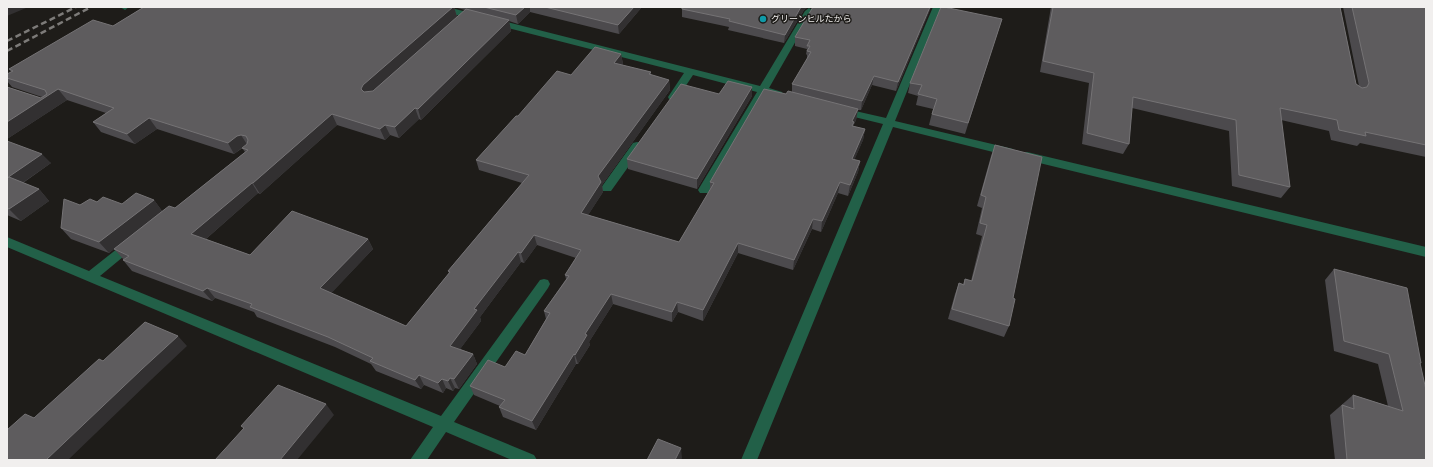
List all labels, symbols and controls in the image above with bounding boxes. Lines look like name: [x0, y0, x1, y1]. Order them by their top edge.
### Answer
marker: グリーンヒルたから: [758, 14, 768, 24]
place label: グリーンヒルたから: [771, 14, 852, 24]

